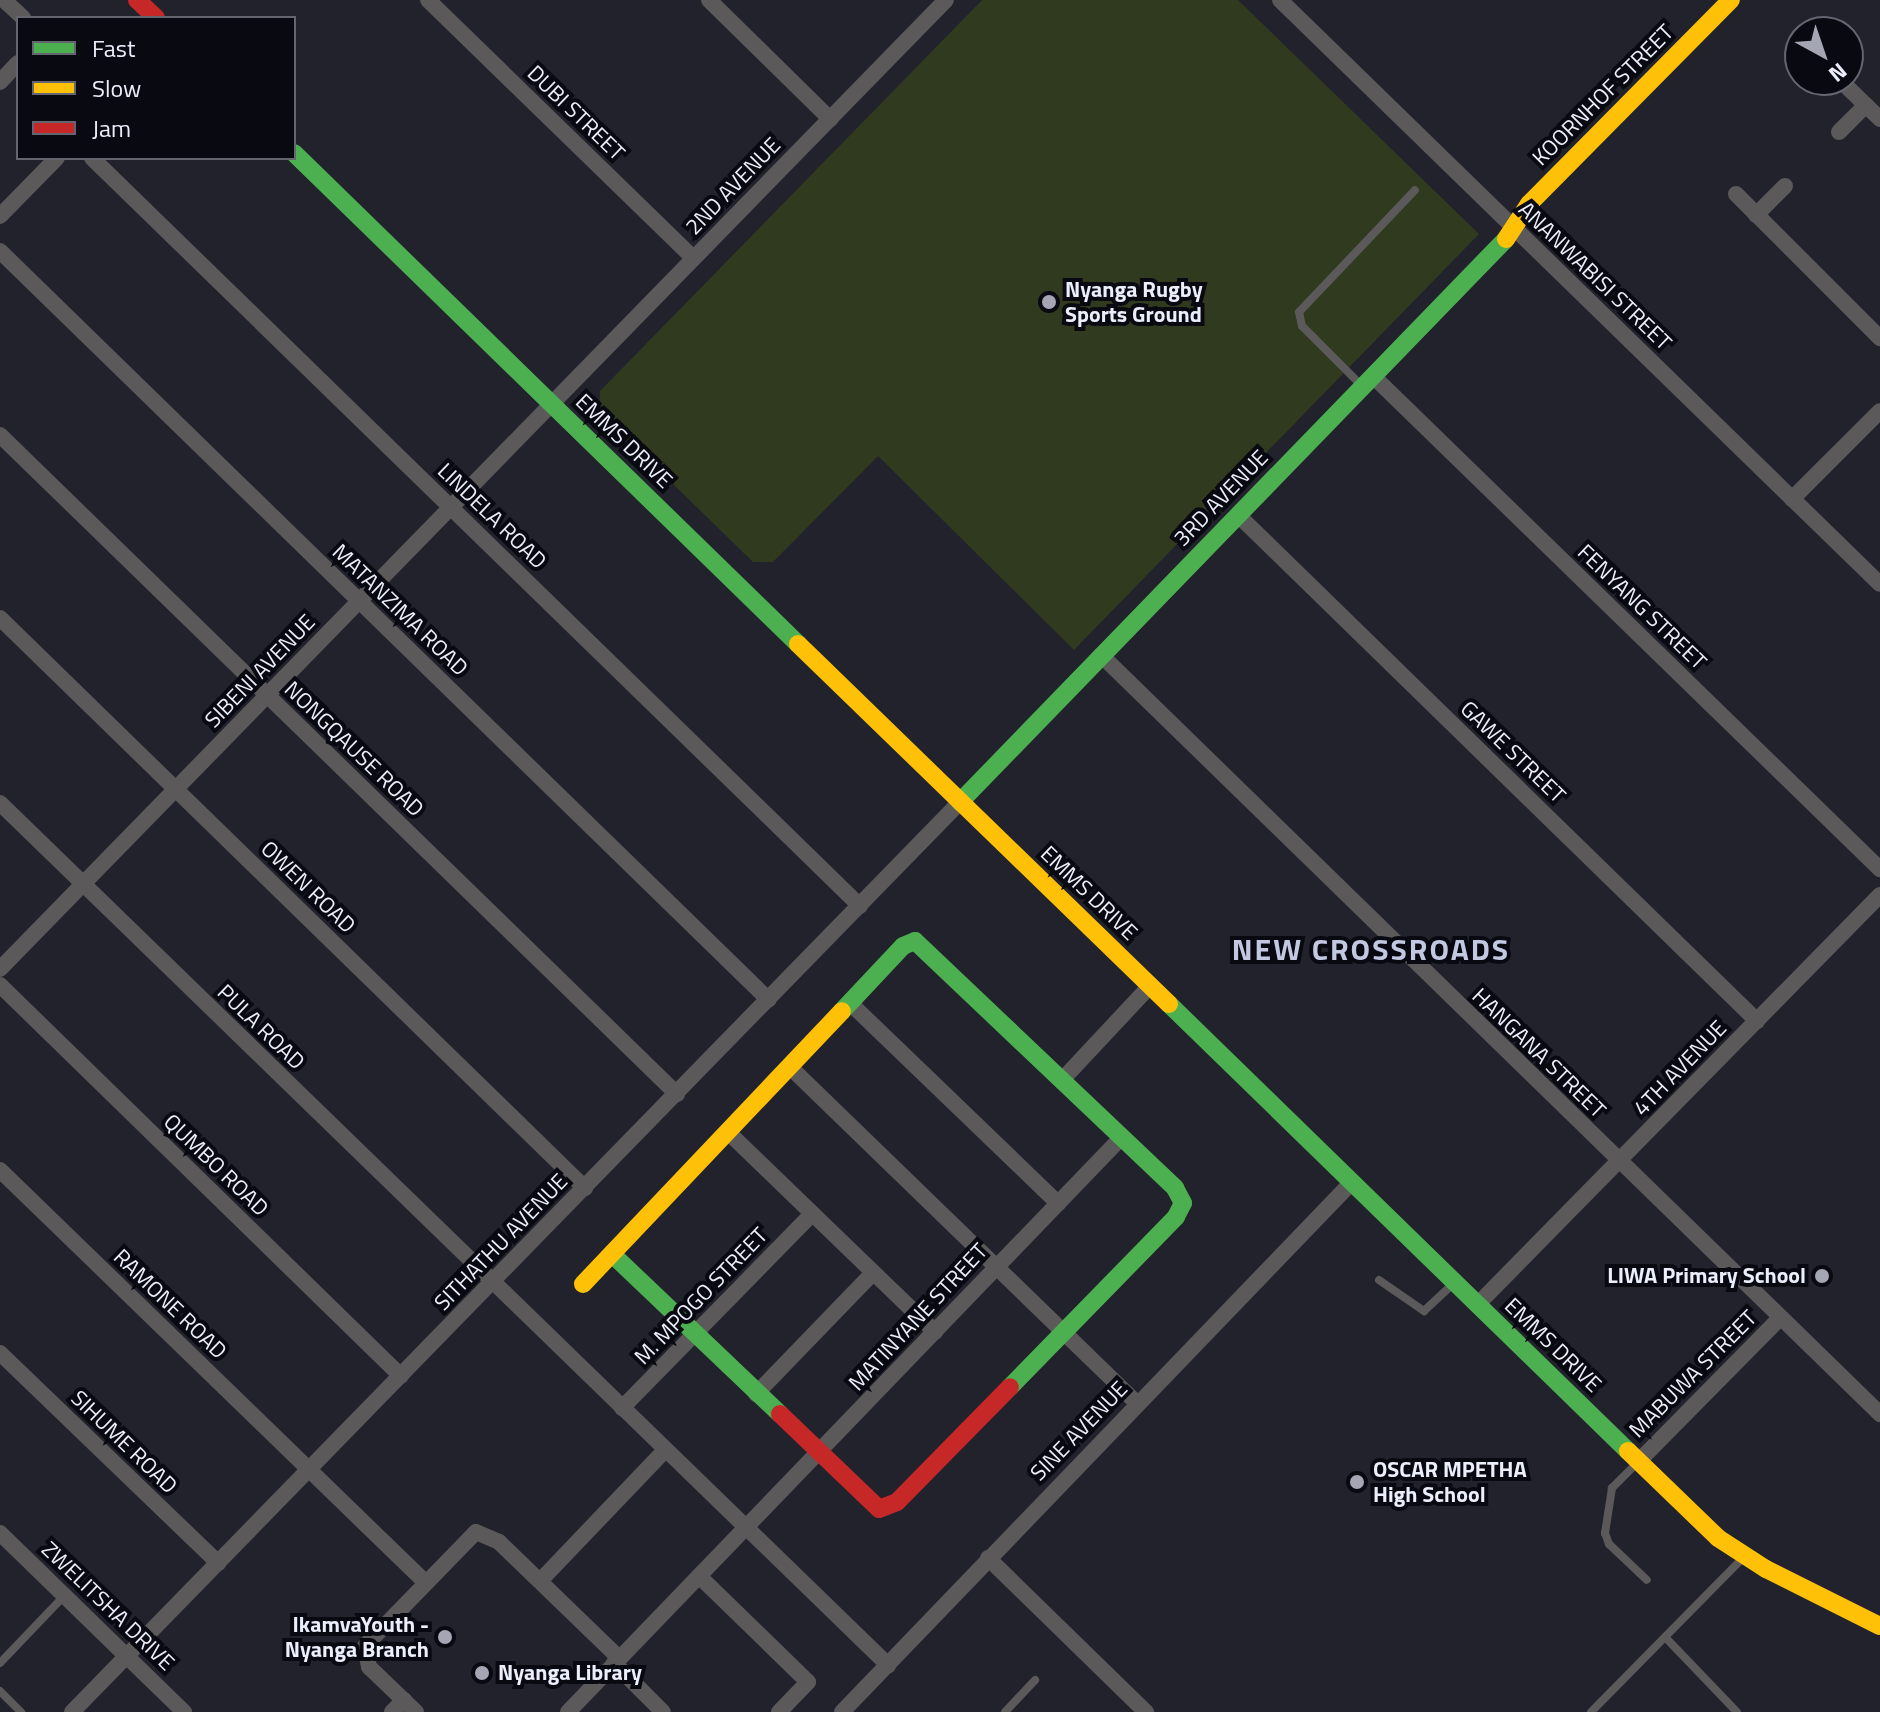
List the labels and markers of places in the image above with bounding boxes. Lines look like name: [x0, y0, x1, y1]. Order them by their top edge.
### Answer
place label: Nyanga Rugby Sports Ground: [1065, 276, 1203, 328]
marker: Nyanga Rugby Sports Ground: [1040, 293, 1058, 311]
place label: LIWA Primary School: [1607, 1263, 1806, 1289]
marker: LIWA Primary School: [1813, 1267, 1831, 1285]
place label: OSCAR MPETHA High School: [1373, 1456, 1527, 1508]
marker: OSCAR MPETHA High School: [1348, 1473, 1366, 1491]
place label: IkamvaYouth - Nyanga Branch: [285, 1611, 429, 1662]
marker: IkamvaYouth - Nyanga Branch: [436, 1628, 454, 1646]
place label: Nyanga Library: [498, 1660, 642, 1686]
marker: Nyanga Library: [473, 1664, 491, 1682]

